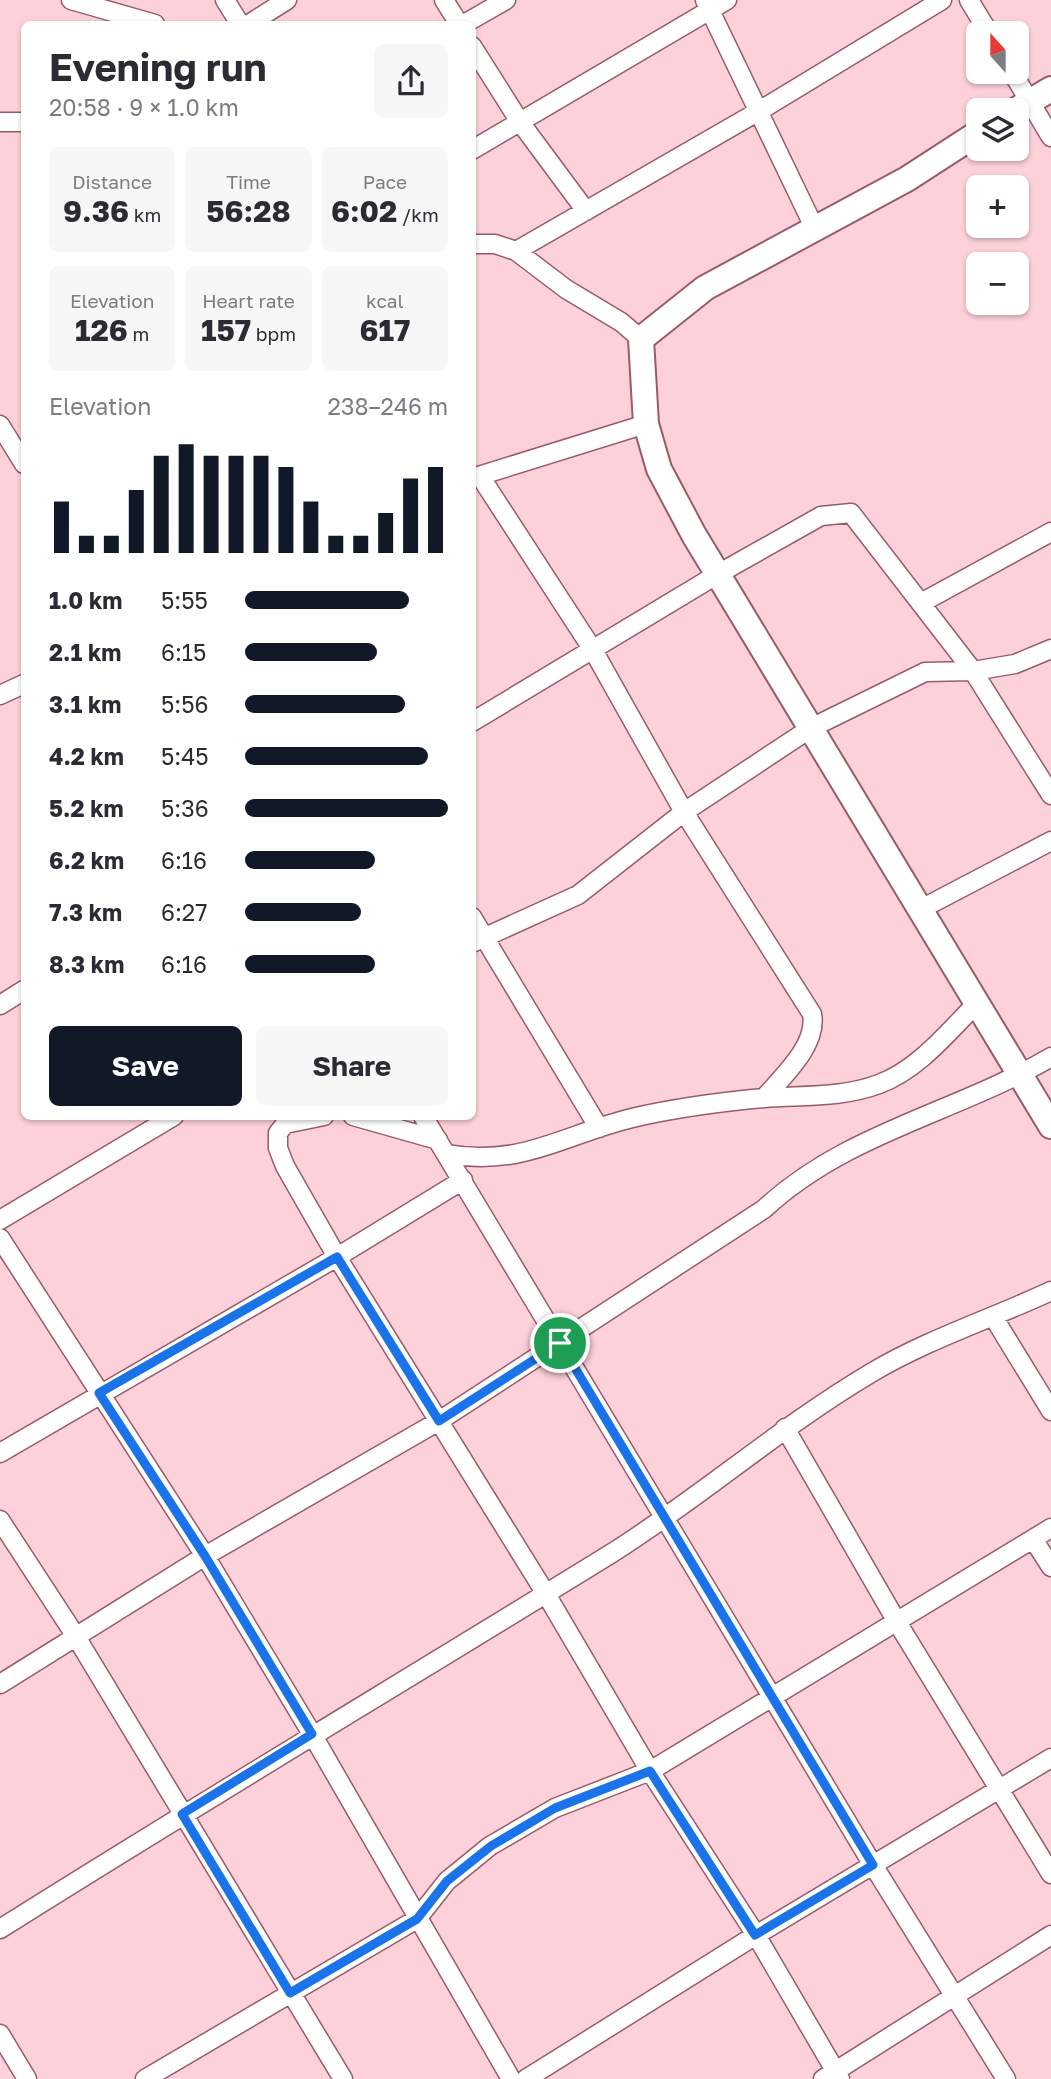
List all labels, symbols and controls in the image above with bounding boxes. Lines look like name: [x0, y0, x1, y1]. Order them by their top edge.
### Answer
north arrow: [966, 21, 1029, 84]
map controls: [966, 21, 1029, 315]
text: Evening run: [49, 44, 267, 89]
button: share: [374, 44, 448, 118]
text: 20:58 · 9 × 1.0 km: [49, 93, 239, 121]
button: layers: [966, 98, 1029, 161]
text: Distance: [72, 170, 152, 193]
text: Time: [226, 170, 271, 193]
text: Pace: [363, 170, 407, 193]
button: +: [966, 175, 1029, 238]
text: 9.36: [63, 193, 129, 229]
text: 56:28: [206, 193, 291, 229]
text: 6:02: [331, 193, 397, 229]
text: km: [129, 203, 161, 226]
text: /km: [397, 203, 439, 226]
button: −: [966, 252, 1029, 315]
text: Elevation: [70, 289, 154, 312]
text: Heart rate: [202, 289, 295, 312]
text: kcal: [366, 289, 404, 312]
text: 126: [75, 312, 128, 348]
text: 157: [201, 312, 251, 348]
text: 617: [359, 312, 410, 348]
text: m: [128, 322, 149, 345]
text: bpm: [251, 322, 296, 345]
text: Elevation: [49, 392, 151, 420]
text: 238–246 m: [328, 392, 448, 420]
text: 1.0 km: [49, 586, 122, 614]
text: 5:55: [161, 586, 208, 614]
text: 2.1 km: [49, 638, 121, 666]
text: 6:15: [161, 638, 206, 666]
text: 3.1 km: [49, 690, 121, 718]
text: 5:56: [161, 690, 209, 718]
text: 4.2 km: [49, 742, 124, 770]
text: 5:45: [161, 742, 209, 770]
text: 5.2 km: [49, 794, 124, 822]
text: 5:36: [161, 794, 209, 822]
text: 6.2 km: [49, 846, 124, 874]
text: 6:16: [161, 846, 207, 874]
text: 7.3 km: [49, 898, 122, 926]
text: 6:27: [161, 898, 207, 926]
text: 8.3 km: [49, 950, 124, 978]
text: 6:16: [161, 950, 207, 978]
button: Save: [49, 1026, 242, 1106]
button: Share: [256, 1026, 448, 1106]
pin: [530, 1313, 590, 1373]
icon: arrive: [541, 1324, 579, 1362]

